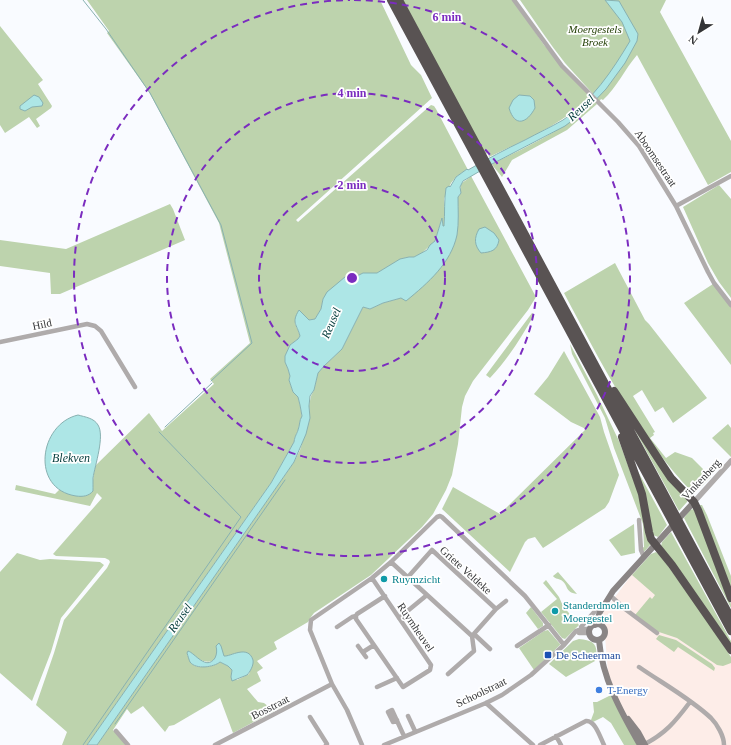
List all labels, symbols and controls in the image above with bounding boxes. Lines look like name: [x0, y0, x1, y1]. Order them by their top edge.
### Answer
text: 6 min: [432, 10, 462, 24]
north arrow: [679, 12, 719, 52]
park label: Moergestels Broek: [567, 23, 622, 48]
text: N: [686, 33, 700, 47]
text: 4 min: [337, 86, 367, 100]
water label: Reusel: [564, 92, 598, 125]
street label: Aboomsestraat: [633, 127, 679, 189]
text: 2 min: [337, 178, 367, 192]
centre of rings: [345, 271, 359, 285]
water label: Reusel: [318, 305, 344, 341]
street label: Hild: [31, 316, 53, 332]
water label: Blekven: [52, 451, 90, 465]
street label: Vinkenberg: [679, 456, 723, 502]
street label: Griete Veldeke: [438, 544, 494, 596]
place label: Ruymzicht: [392, 573, 440, 585]
marker: Ruymzicht: [379, 574, 389, 584]
place label: Standerdmolen Moergestel: [563, 599, 630, 624]
water label: Reusel: [165, 600, 195, 636]
street label: Ruymheuvel: [395, 600, 437, 654]
marker: Standerdmolen Moergestel: [550, 606, 560, 616]
place label: De Scheerman: [556, 649, 621, 661]
marker: De Scheerman: [543, 650, 553, 660]
street label: Schoolstraat: [454, 675, 508, 709]
place label: T-Energy: [607, 684, 648, 696]
marker: T-Energy: [594, 685, 604, 695]
street label: Bosstraat: [249, 692, 291, 722]

